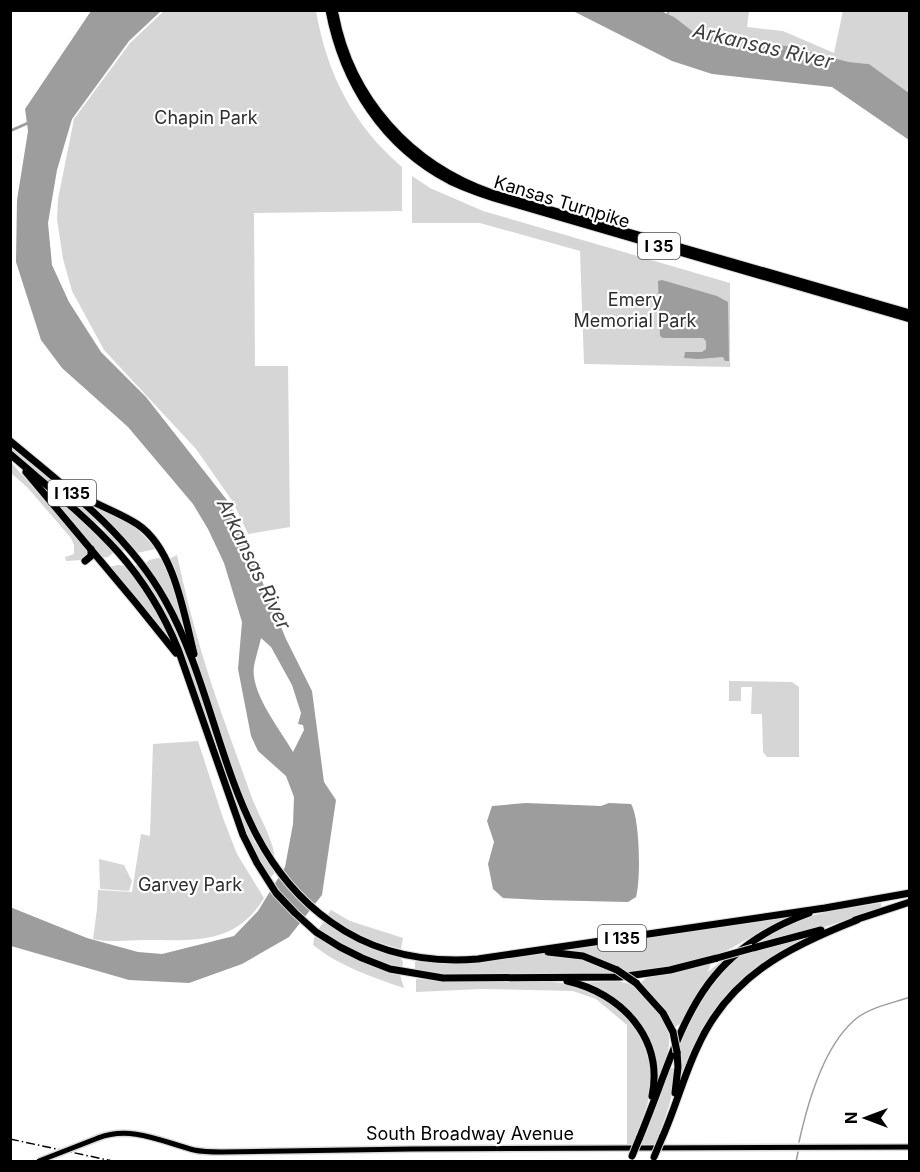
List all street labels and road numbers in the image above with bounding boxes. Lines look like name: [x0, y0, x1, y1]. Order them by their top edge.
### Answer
street label: Kansas Turnpike: [492, 171, 633, 232]
road number: I 35: [638, 233, 680, 259]
road number: I 135: [48, 480, 96, 506]
road number: I 135: [598, 925, 646, 951]
street label: South Broadway Avenue: [366, 1123, 574, 1144]

